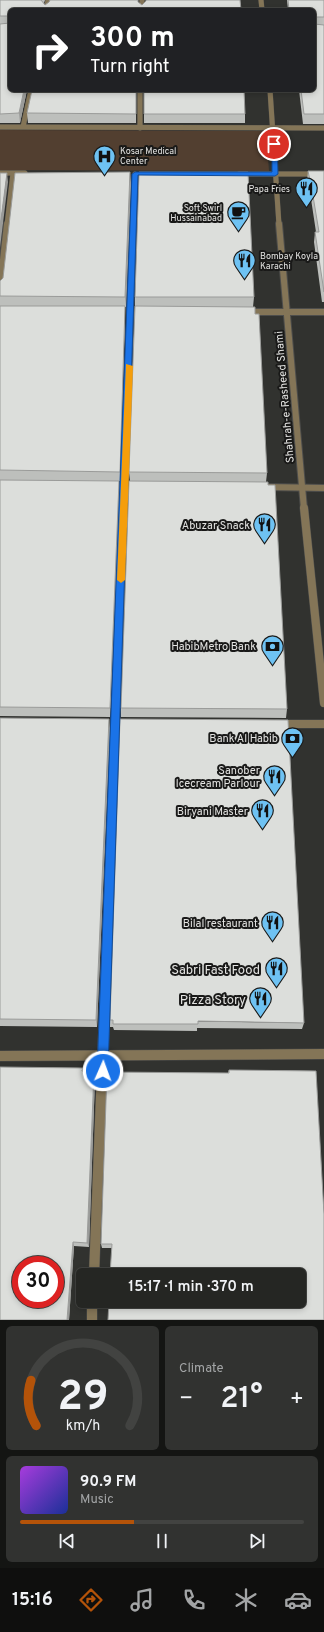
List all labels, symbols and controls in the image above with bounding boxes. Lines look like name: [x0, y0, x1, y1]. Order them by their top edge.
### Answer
text: 300 m: [90, 21, 175, 57]
icon: right: [24, 24, 76, 76]
text: Turn right: [90, 56, 170, 79]
pin: [257, 127, 291, 161]
icon: arrive: [263, 133, 285, 155]
hospital icon: Kosar Medical Center: [91, 143, 117, 176]
place label: Kosar Medical Center: [120, 146, 176, 167]
restaurant icon: Papa Fries: [293, 176, 319, 209]
place label: Papa Fries: [249, 184, 290, 195]
cafe icon: Soft Swirl Hussainabad: [225, 200, 251, 233]
place label: Soft Swirl Hussainabad: [170, 203, 222, 224]
restaurant icon: Bombay Koyla Karachi: [231, 248, 257, 281]
place label: Bombay Koyla Karachi: [260, 251, 318, 272]
street label: Shahrah-e-Rasheed Shami: [272, 330, 298, 463]
restaurant icon: Abuzar Snack: [252, 512, 278, 545]
place label: Abuzar Snack: [182, 519, 250, 533]
bank icon: HabibMetro Bank: [259, 633, 285, 666]
place label: HabibMetro Bank: [171, 640, 256, 654]
bank icon: Bank Al Habib: [280, 725, 306, 758]
place label: Bank Al Habib: [209, 732, 278, 746]
restaurant icon: Sanober lcecream Parlour: [262, 763, 288, 796]
place label: Sanober lcecream Parlour: [176, 764, 261, 791]
restaurant icon: Biryani Master: [250, 798, 276, 831]
place label: Biryani Master: [177, 805, 249, 819]
restaurant icon: Bilal restaurant: [260, 910, 286, 943]
place label: Bilal restaurant: [183, 917, 258, 931]
restaurant icon: Sabri Fast Food: [263, 956, 289, 989]
place label: Sabri Fast Food: [171, 963, 260, 979]
restaurant icon: Pizza Story: [248, 986, 274, 1019]
place label: Pizza Story: [180, 993, 246, 1009]
position arrow: [82, 1050, 124, 1092]
speed limit sign: 30: [12, 1256, 64, 1308]
text: 15:17 · 1 min · 370 m: [128, 1278, 254, 1297]
text: Climate: [179, 1361, 224, 1377]
text: 29: [57, 1372, 108, 1425]
text: 21°: [220, 1381, 263, 1418]
text: −: [179, 1386, 193, 1413]
text: +: [290, 1386, 304, 1413]
text: km/h: [65, 1417, 100, 1435]
text: 90.9 FM: [80, 1473, 137, 1492]
text: Music: [80, 1492, 114, 1508]
icon: previous: [56, 1530, 78, 1552]
icon: pause: [151, 1530, 173, 1552]
icon: next: [246, 1530, 268, 1552]
icon: directions: [77, 1586, 105, 1614]
icon: music: [128, 1586, 156, 1614]
icon: phone: [180, 1586, 208, 1614]
icon: climate: [232, 1586, 260, 1614]
icon: car: [284, 1586, 312, 1614]
text: 15:16: [12, 1589, 53, 1612]

